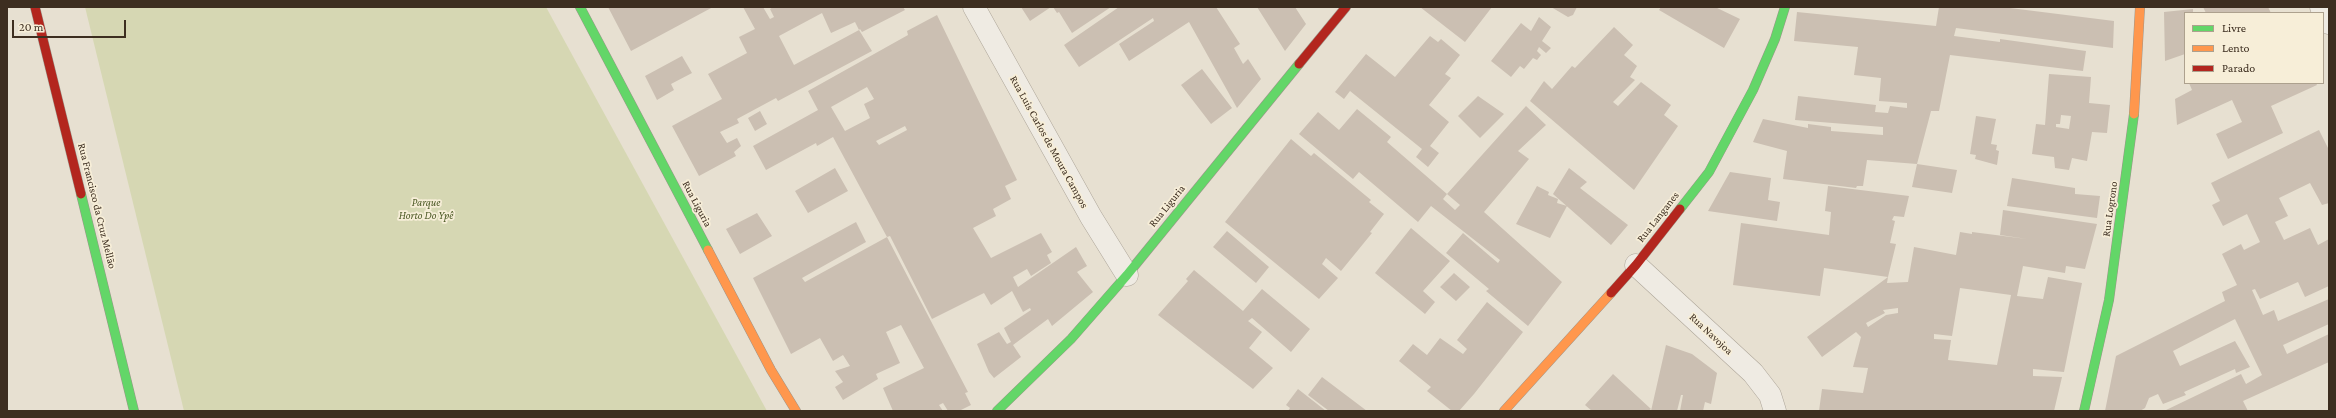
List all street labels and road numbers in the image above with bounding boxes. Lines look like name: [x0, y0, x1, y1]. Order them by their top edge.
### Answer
street label: Rua Luis Carlos de Moura Campos: [1007, 73, 1091, 211]
street label: Rua Francisco da Cruz Mellão: [75, 142, 119, 270]
street label: Rua Liguria: [679, 179, 715, 229]
street label: Rua Logrono: [2100, 180, 2120, 238]
street label: Rua Liguria: [1146, 182, 1188, 230]
street label: Rua Langanes: [1634, 189, 1682, 245]
street label: Rua Navojoa: [1686, 310, 1736, 358]

